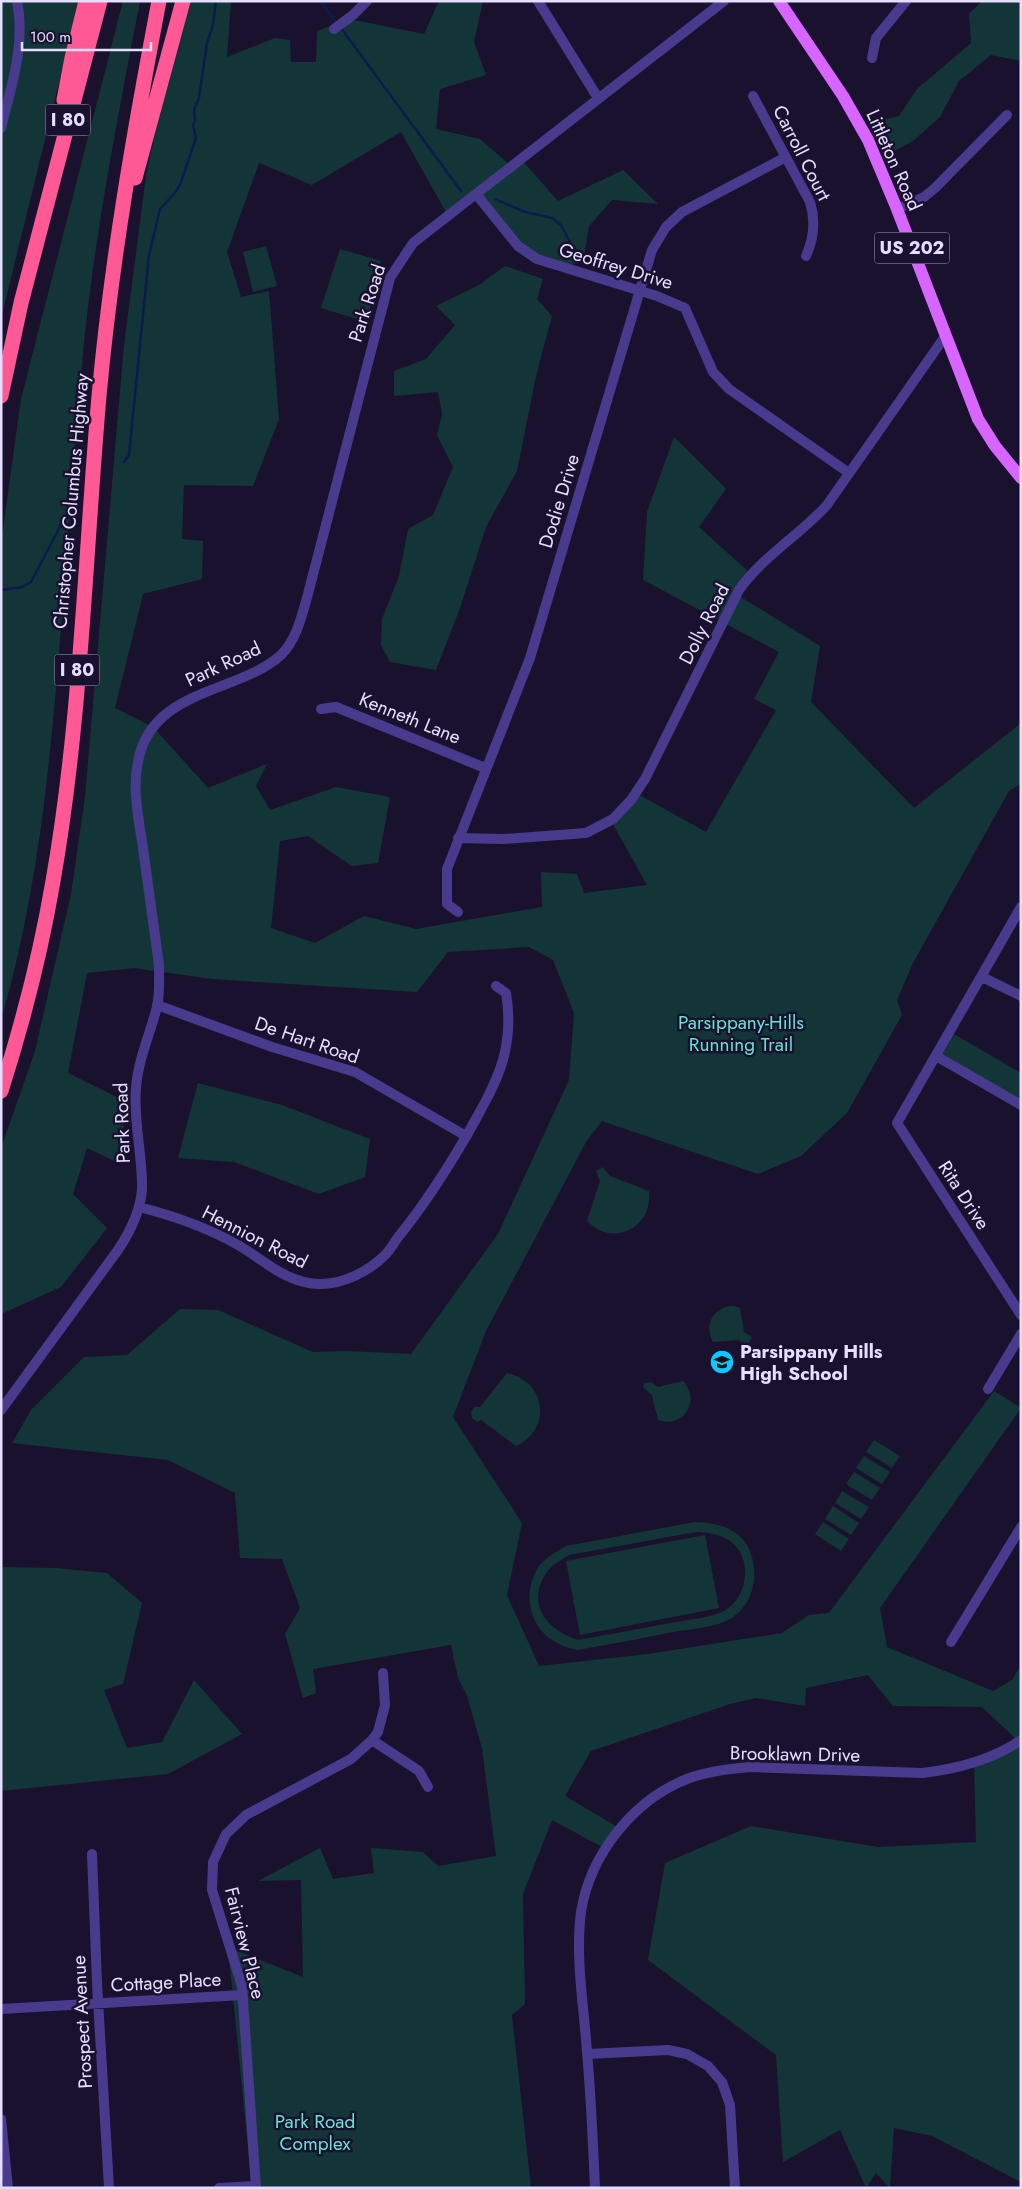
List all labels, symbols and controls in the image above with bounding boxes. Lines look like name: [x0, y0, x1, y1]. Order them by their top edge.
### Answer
scale bar: [22, 20, 151, 52]
text: 100 m: [30, 26, 71, 48]
street label: Carroll Court: [766, 100, 838, 206]
road number: I 80: [46, 104, 90, 136]
street label: Littleton Road: [860, 105, 928, 215]
road number: US 202: [874, 232, 950, 264]
street label: Geoffrey Drive: [556, 236, 676, 296]
street label: Park Road: [342, 261, 392, 345]
street label: Christopher Columbus Highway: [46, 372, 96, 630]
street label: Dodie Drive: [532, 451, 586, 551]
street label: Dolly Road: [672, 579, 736, 669]
street label: Park Road: [181, 635, 265, 693]
road number: I 80: [54, 654, 100, 686]
street label: Kenneth Lane: [355, 685, 465, 751]
park label: Parsippany-Hills Running Trail: [678, 1009, 804, 1058]
street label: De Hart Road: [251, 1010, 363, 1070]
street label: Park Road: [107, 1082, 137, 1164]
street label: Rita Drive: [932, 1155, 996, 1235]
street label: Hennion Road: [198, 1199, 312, 1275]
place label: Parsippany Hills High School: [740, 1338, 883, 1387]
school or university icon: Parsippany Hills High School: [709, 1349, 735, 1375]
street label: Brooklawn Drive: [730, 1739, 861, 1769]
street label: Fairview Place: [218, 1884, 272, 2002]
street label: Prospect Avenue: [65, 1954, 99, 2089]
street label: Cottage Place: [110, 1966, 222, 1998]
park label: Park Road Complex: [275, 2108, 355, 2157]

